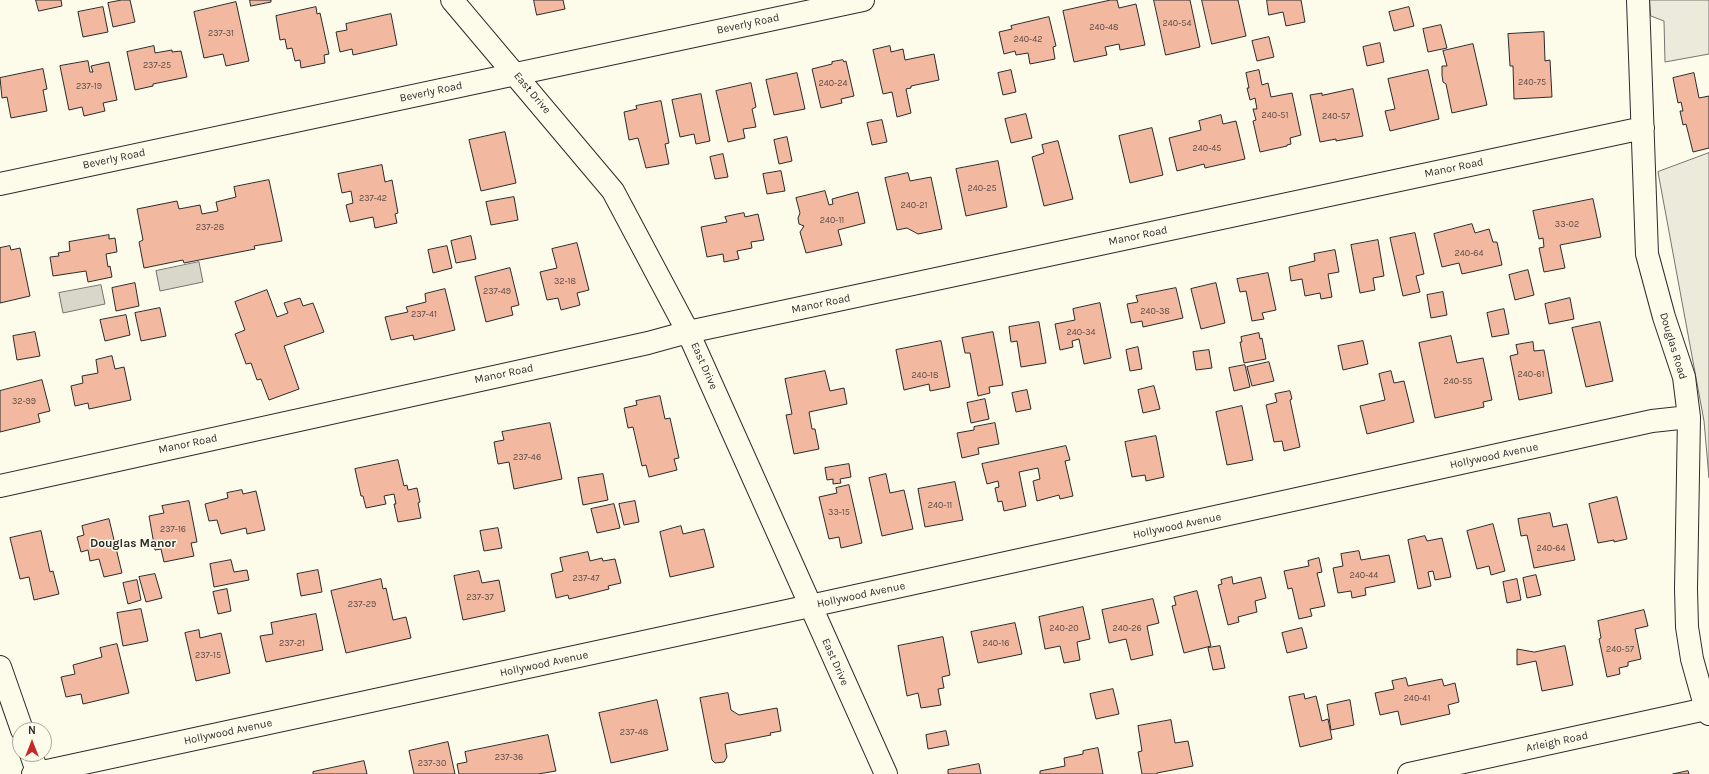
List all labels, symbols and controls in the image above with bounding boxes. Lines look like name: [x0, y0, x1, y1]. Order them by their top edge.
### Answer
street label: Beverly Road: [715, 11, 781, 37]
house number: 240-54: [1163, 18, 1191, 28]
house number: 240-48: [1089, 22, 1119, 32]
house number: 237-31: [208, 28, 234, 38]
house number: 240-42: [1014, 34, 1042, 44]
house number: 237-25: [143, 60, 171, 70]
street label: East Drive: [511, 69, 553, 117]
house number: 240-75: [1518, 77, 1546, 87]
house number: 240-24: [819, 78, 847, 88]
street label: Beverly Road: [398, 79, 464, 105]
house number: 237-19: [76, 81, 102, 91]
house number: 240-51: [1262, 110, 1288, 120]
house number: 240-57: [1322, 111, 1350, 121]
house number: 240-45: [1193, 143, 1221, 153]
street label: Beverly Road: [81, 146, 147, 172]
street label: Manor Road: [1423, 155, 1485, 181]
house number: 240-25: [967, 183, 997, 193]
house number: 237-42: [359, 193, 387, 203]
house number: 240-21: [901, 200, 927, 210]
house number: 240-11: [820, 215, 844, 225]
house number: 33-02: [1555, 219, 1579, 229]
house number: 237-28: [196, 222, 224, 232]
street label: Manor Road: [1107, 223, 1169, 249]
house number: 240-64: [1455, 248, 1483, 258]
house number: 32-18: [554, 276, 576, 286]
house number: 237-49: [483, 286, 511, 296]
street label: Manor Road: [790, 291, 852, 317]
house number: 240-38: [1140, 306, 1170, 316]
house number: 237-41: [411, 309, 437, 319]
street label: Douglas Road: [1657, 311, 1689, 381]
house number: 240-34: [1066, 327, 1096, 337]
street label: East Drive: [688, 340, 720, 392]
street label: Manor Road: [473, 361, 535, 387]
house number: 240-61: [1518, 369, 1544, 379]
house number: 240-18: [911, 370, 939, 380]
house number: 240-55: [1444, 376, 1472, 386]
house number: 32-99: [12, 396, 36, 406]
street label: Manor Road: [157, 431, 219, 457]
street label: Hollywood Avenue: [1449, 440, 1539, 472]
house number: 237-46: [513, 452, 541, 462]
house number: 240-11: [928, 500, 952, 510]
house number: 33-15: [828, 507, 850, 517]
street label: Hollywood Avenue: [1132, 510, 1222, 542]
house number: 237-16: [160, 524, 186, 534]
district label: Douglas Manor: [90, 537, 176, 551]
house number: 240-64: [1537, 543, 1565, 553]
house number: 240-44: [1350, 570, 1378, 580]
house number: 237-47: [572, 573, 600, 583]
street label: Hollywood Avenue: [816, 579, 906, 611]
house number: 237-37: [466, 592, 494, 602]
house number: 237-29: [348, 599, 376, 609]
house number: 240-20: [1049, 623, 1079, 633]
house number: 240-26: [1112, 623, 1142, 633]
street label: East Drive: [819, 636, 851, 688]
house number: 237-21: [279, 638, 305, 648]
house number: 240-16: [983, 638, 1009, 648]
house number: 240-57: [1606, 644, 1634, 654]
street label: Hollywood Avenue: [499, 648, 589, 680]
house number: 237-15: [195, 650, 221, 660]
house number: 240-41: [1404, 693, 1430, 703]
street label: Hollywood Avenue: [183, 716, 273, 748]
north arrow: [12, 722, 52, 762]
text: N: [28, 724, 36, 737]
house number: 237-48: [620, 727, 648, 737]
street label: Arleigh Road: [1525, 729, 1589, 755]
house number: 237-36: [495, 752, 523, 762]
house number: 237-30: [418, 758, 446, 768]

